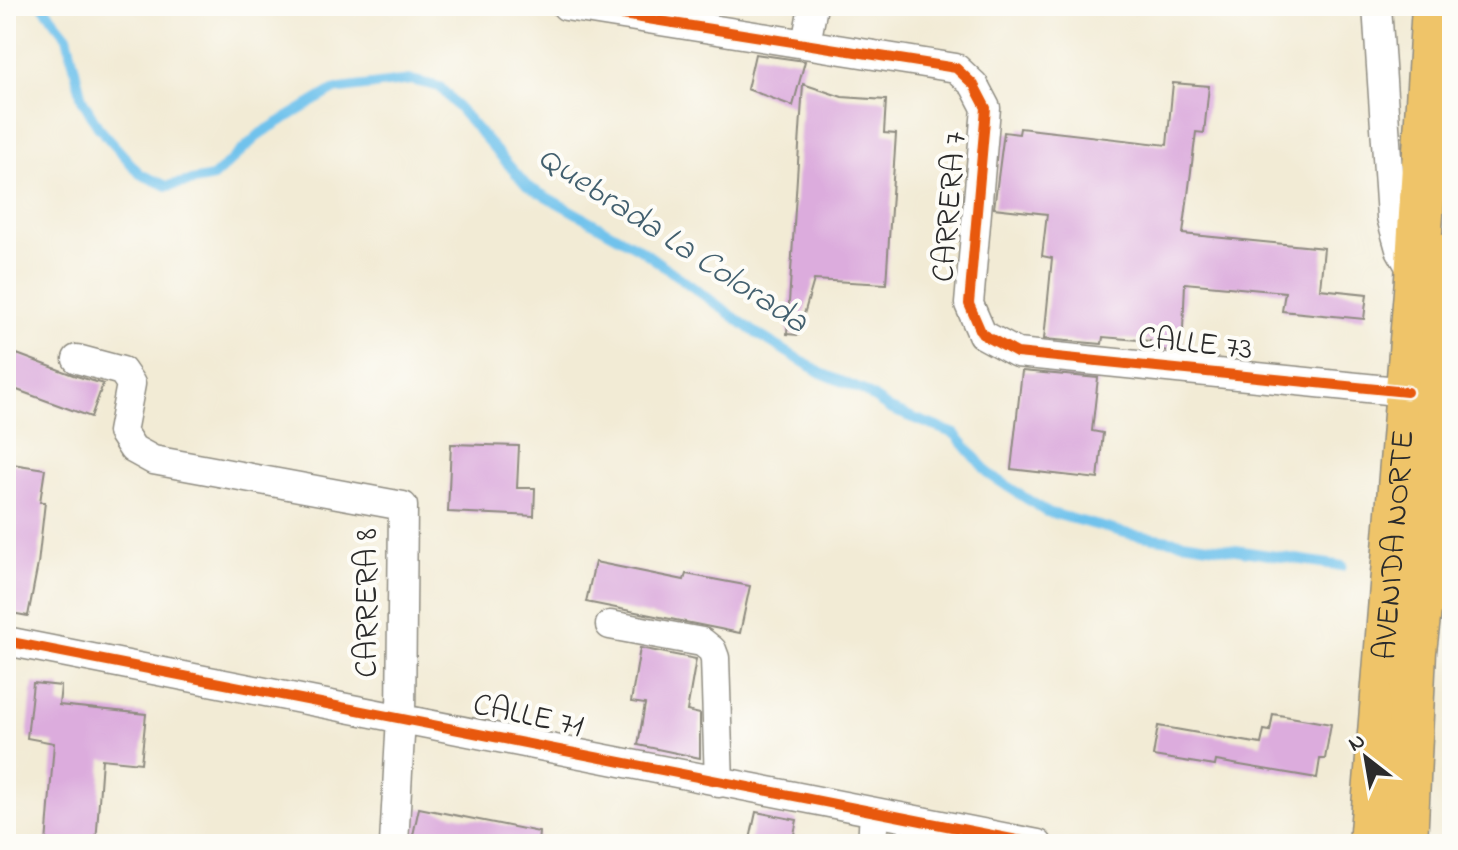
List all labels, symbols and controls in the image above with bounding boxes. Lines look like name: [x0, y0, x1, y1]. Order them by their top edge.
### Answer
street label: CARRERA 7: [921, 130, 981, 284]
water label: Quebrada La Colorada: [527, 135, 818, 348]
street label: CALLE 73: [1135, 316, 1255, 374]
street label: AVENIDA NORTE: [1363, 428, 1428, 662]
street label: CARRERA 8: [345, 528, 392, 678]
street label: CALLE 71: [468, 682, 588, 752]
north arrow: [1326, 718, 1406, 798]
text: N: [1343, 726, 1372, 761]

